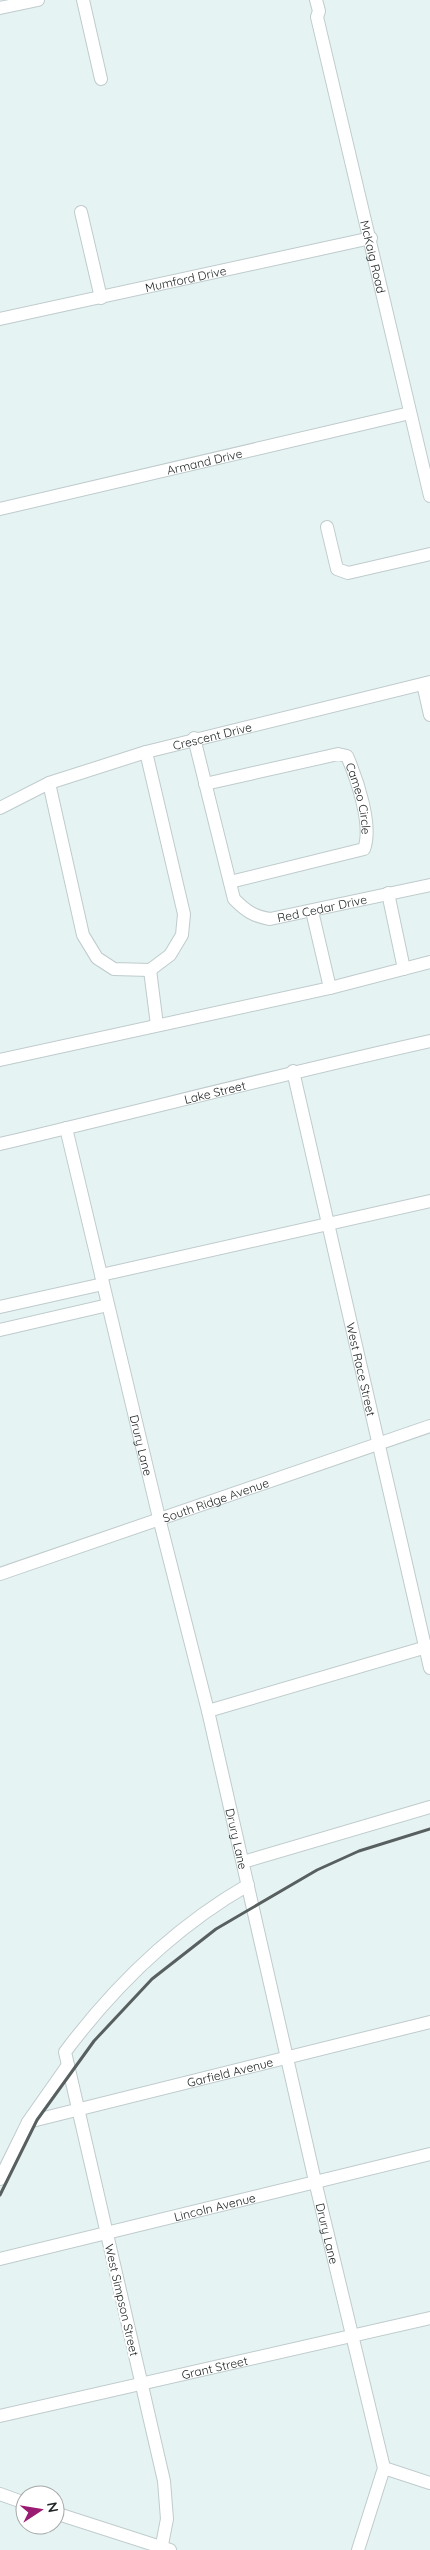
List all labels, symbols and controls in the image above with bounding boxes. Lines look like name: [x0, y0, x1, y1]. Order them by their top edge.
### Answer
street label: McKaig Road: [358, 219, 389, 295]
street label: Mumford Drive: [144, 262, 228, 295]
street label: Armand Drive: [165, 445, 244, 477]
street label: Crescent Drive: [171, 719, 253, 753]
street label: Cameo Circle: [343, 760, 374, 835]
street label: Red Cedar Drive: [276, 891, 368, 925]
street label: Lake Street: [183, 1077, 247, 1107]
street label: West Race Street: [343, 1321, 379, 1418]
street label: Drury Lane: [127, 1413, 156, 1477]
street label: South Ridge Avenue: [161, 1475, 271, 1525]
street label: Drury Lane: [223, 1807, 251, 1871]
street label: Garfield Avenue: [185, 2054, 275, 2090]
street label: Lincoln Avenue: [172, 2189, 257, 2224]
street label: Drury Lane: [313, 2201, 342, 2266]
street label: West Simpson Street: [102, 2242, 142, 2358]
street label: Grant Street: [180, 2352, 249, 2382]
north arrow: [15, 2485, 65, 2535]
text: N: [43, 2500, 63, 2514]

